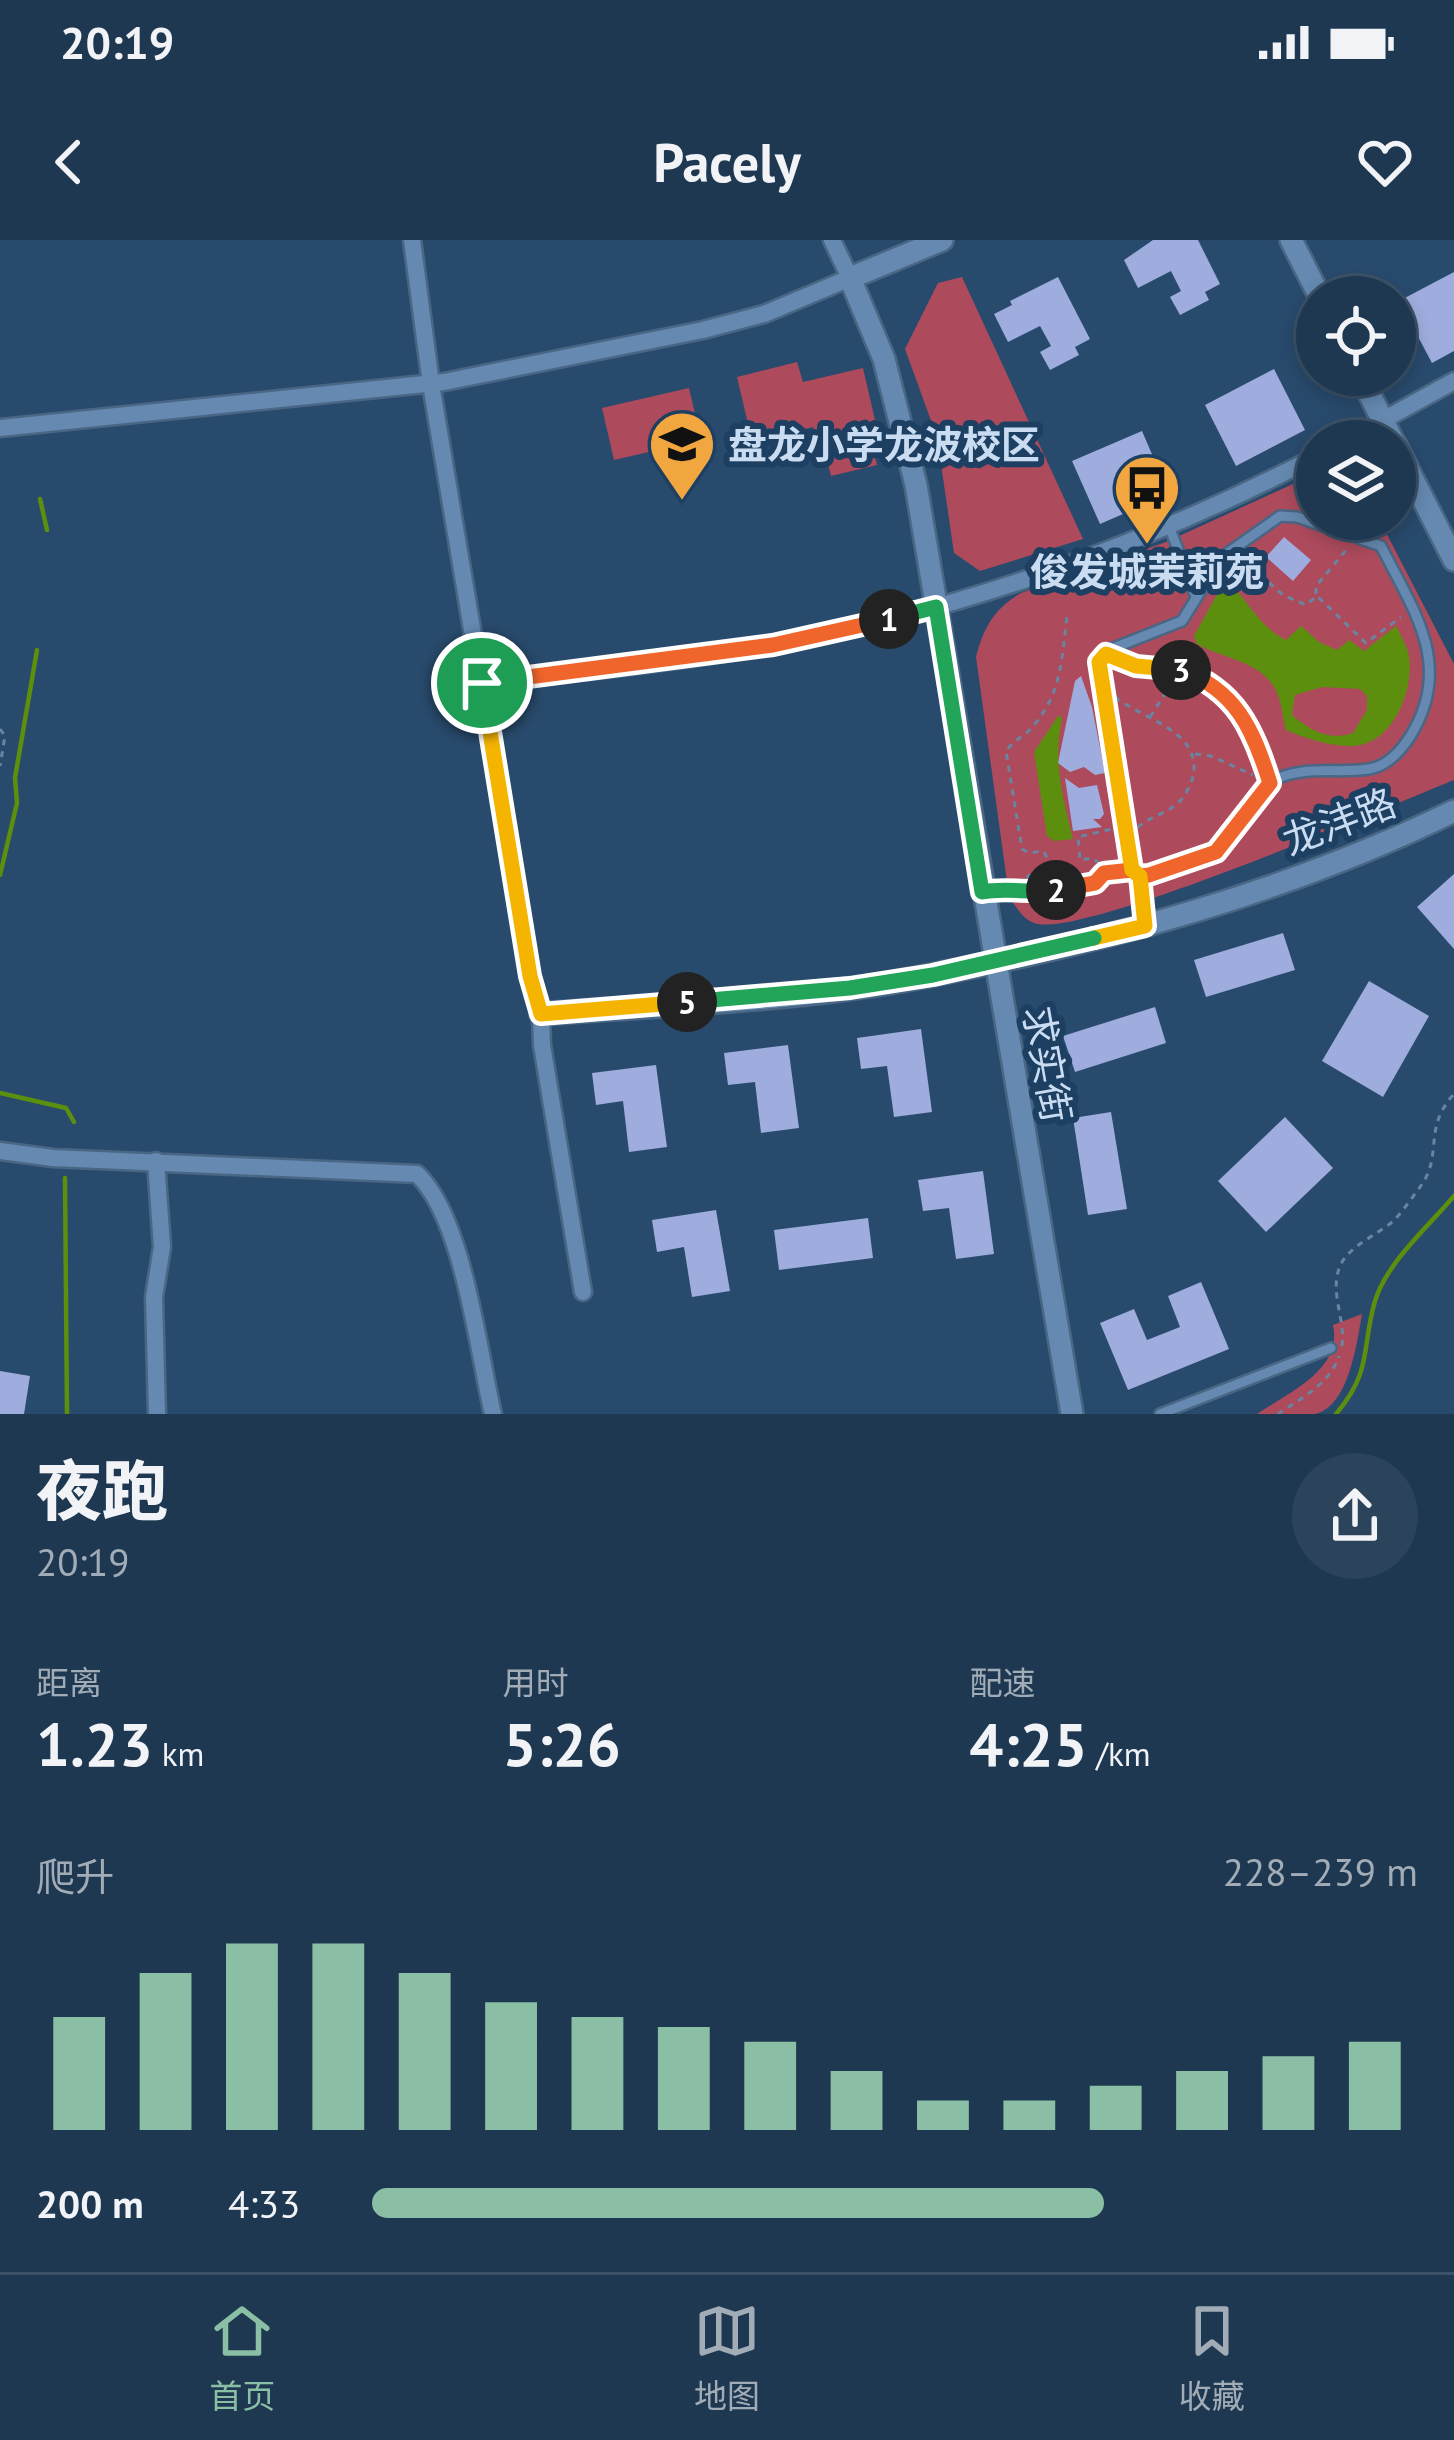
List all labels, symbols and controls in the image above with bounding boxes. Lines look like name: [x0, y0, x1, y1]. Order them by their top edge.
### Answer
text: 20:19: [60, 13, 174, 71]
text: Pacely: [653, 127, 801, 197]
icon: back: [36, 129, 102, 195]
icon: heart: [1352, 129, 1418, 195]
map controls: [1296, 276, 1416, 540]
button: locate: [1296, 276, 1416, 396]
school or university icon: 盘龙小学龙波校区: [647, 409, 717, 503]
place label: 盘龙小学龙波校区: [728, 419, 1040, 470]
button: layers: [1296, 420, 1416, 540]
bus stop icon: 俊发城茉莉苑: [1112, 453, 1182, 547]
place label: 俊发城茉莉苑: [1030, 546, 1264, 597]
pin: 1: [859, 589, 919, 649]
text: 1: [880, 597, 898, 640]
pin: [431, 632, 533, 734]
pin: 3: [1151, 640, 1211, 700]
text: 3: [1172, 648, 1190, 691]
icon: arrive: [449, 650, 515, 716]
street label: 龙沣路: [1275, 776, 1403, 866]
pin: 2: [1026, 860, 1086, 920]
text: 2: [1047, 868, 1065, 911]
pin: 5: [657, 972, 717, 1032]
text: 5: [678, 980, 696, 1023]
street label: 求实街: [1013, 1002, 1083, 1126]
text: 夜跑: [36, 1448, 168, 1533]
button: share: [1292, 1453, 1418, 1579]
text: 20:19: [36, 1536, 130, 1587]
text: 距离: [36, 1661, 102, 1704]
text: 用时: [503, 1661, 569, 1704]
text: 配速: [969, 1661, 1035, 1704]
text: 1.23: [36, 1705, 153, 1783]
text: 5:26: [503, 1705, 621, 1783]
text: 4:25: [969, 1705, 1088, 1783]
text: km: [153, 1732, 204, 1775]
text: /km: [1088, 1732, 1151, 1775]
text: 228–239 m: [1223, 1846, 1418, 1897]
text: 爬升: [36, 1851, 114, 1902]
text: 200 m: [36, 2178, 144, 2229]
text: 4:33: [228, 2178, 300, 2229]
tab: 首页: [209, 2298, 275, 2418]
tab: 地图: [694, 2298, 760, 2418]
tab: 收藏: [1179, 2298, 1245, 2418]

